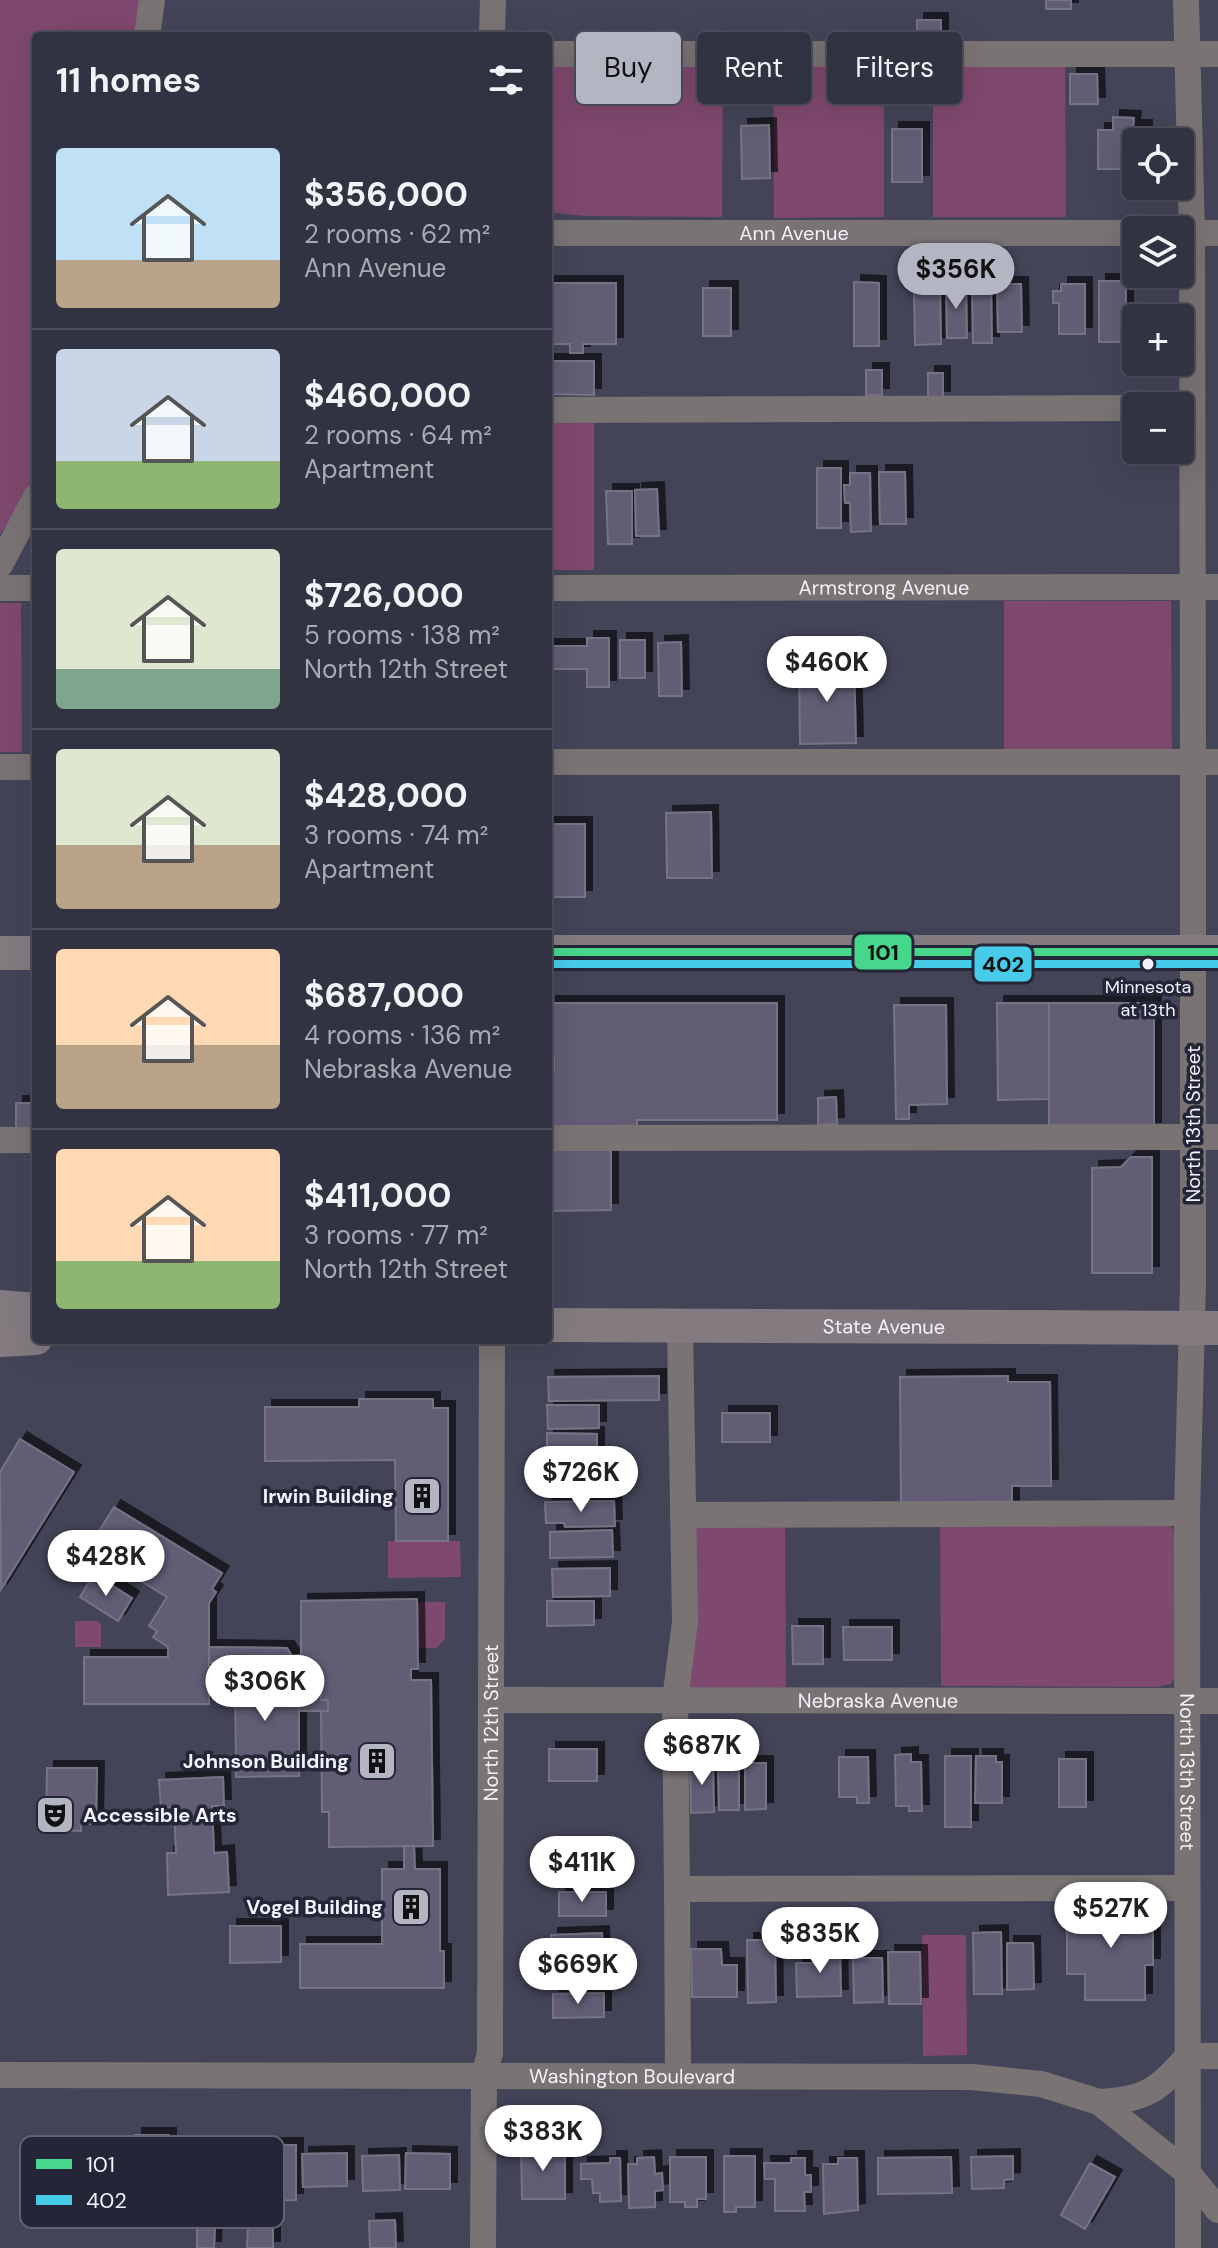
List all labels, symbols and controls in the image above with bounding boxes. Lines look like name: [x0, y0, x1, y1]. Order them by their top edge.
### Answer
chip: Buy: [576, 32, 681, 104]
chip: Rent: [697, 32, 811, 104]
chip: Filters: [827, 32, 962, 104]
text: 11 homes: [56, 58, 201, 103]
icon: filters: [484, 58, 528, 102]
map controls: [1122, 128, 1194, 464]
button: locate: [1122, 128, 1194, 200]
text: $356,000: [304, 172, 468, 217]
icon: home: [120, 180, 216, 276]
button: layers: [1122, 216, 1194, 288]
text: 2 rooms · 62 m²: [304, 217, 490, 251]
street label: Ann Avenue: [739, 220, 849, 246]
pin: $356K: [900, 243, 1012, 311]
text: Ann Avenue: [304, 251, 446, 285]
text: $356K: [915, 252, 997, 286]
button: +: [1122, 304, 1194, 376]
text: $460,000: [304, 373, 471, 418]
icon: home: [120, 381, 216, 477]
button: −: [1122, 392, 1194, 464]
text: 2 rooms · 64 m²: [304, 418, 492, 452]
text: Apartment: [304, 452, 435, 486]
text: $726,000: [304, 573, 464, 618]
street label: Armstrong Avenue: [799, 574, 969, 601]
icon: home: [120, 581, 216, 677]
text: 5 rooms · 138 m²: [304, 618, 500, 652]
pin: $460K: [771, 636, 883, 704]
text: $460K: [785, 645, 869, 679]
text: North 12th Street: [304, 652, 508, 686]
text: $428,000: [304, 773, 468, 818]
icon: home: [120, 781, 216, 877]
text: 3 rooms · 74 m²: [304, 818, 488, 852]
text: Apartment: [304, 852, 435, 886]
line badge: 101: [853, 933, 913, 971]
text: 101: [867, 938, 899, 967]
line badge: 402: [973, 945, 1033, 983]
text: 402: [982, 950, 1024, 979]
marker: Minnesota at 13th: [1140, 956, 1156, 972]
text: $687,000: [304, 973, 464, 1018]
place label: Minnesota at 13th: [1105, 975, 1191, 1022]
icon: home: [120, 981, 216, 1077]
text: 4 rooms · 136 m²: [304, 1018, 500, 1052]
street label: North 13th Street: [1180, 1045, 1206, 1203]
text: Nebraska Avenue: [304, 1052, 512, 1086]
text: $411,000: [304, 1173, 452, 1218]
icon: home: [120, 1181, 216, 1277]
text: 3 rooms · 77 m²: [304, 1218, 488, 1252]
text: North 12th Street: [304, 1252, 508, 1286]
street label: State Avenue: [823, 1313, 945, 1340]
pin: $726K: [525, 1446, 637, 1514]
text: $726K: [542, 1455, 620, 1489]
building icon: Irwin Building: [401, 1475, 443, 1517]
place label: Irwin Building: [263, 1483, 394, 1509]
pin: $428K: [50, 1530, 162, 1598]
text: $428K: [66, 1539, 146, 1573]
street label: North 12th Street: [478, 1644, 504, 1801]
pin: $306K: [209, 1655, 321, 1723]
text: $306K: [223, 1664, 307, 1698]
street label: Nebraska Avenue: [798, 1687, 958, 1714]
street label: North 13th Street: [1174, 1693, 1200, 1851]
pin: $687K: [646, 1719, 758, 1787]
text: $687K: [662, 1728, 742, 1762]
building icon: Johnson Building: [356, 1740, 398, 1782]
place label: Johnson Building: [183, 1748, 349, 1774]
theatre icon: Accessible Arts: [34, 1794, 76, 1836]
place label: Accessible Arts: [83, 1802, 237, 1828]
pin: $411K: [526, 1836, 638, 1904]
text: $411K: [548, 1845, 616, 1879]
pin: $527K: [1055, 1882, 1167, 1950]
building icon: Vogel Building: [390, 1886, 432, 1928]
text: $527K: [1072, 1891, 1150, 1925]
place label: Vogel Building: [246, 1894, 383, 1920]
pin: $835K: [764, 1907, 876, 1975]
text: $835K: [780, 1916, 861, 1950]
pin: $669K: [522, 1938, 634, 2006]
text: $669K: [537, 1947, 619, 1981]
street label: Washington Boulevard: [529, 2063, 735, 2090]
pin: $383K: [487, 2105, 599, 2173]
text: $383K: [503, 2114, 583, 2148]
legend: [20, 2136, 284, 2228]
text: 101: [86, 2150, 115, 2179]
text: 402: [86, 2186, 127, 2215]

